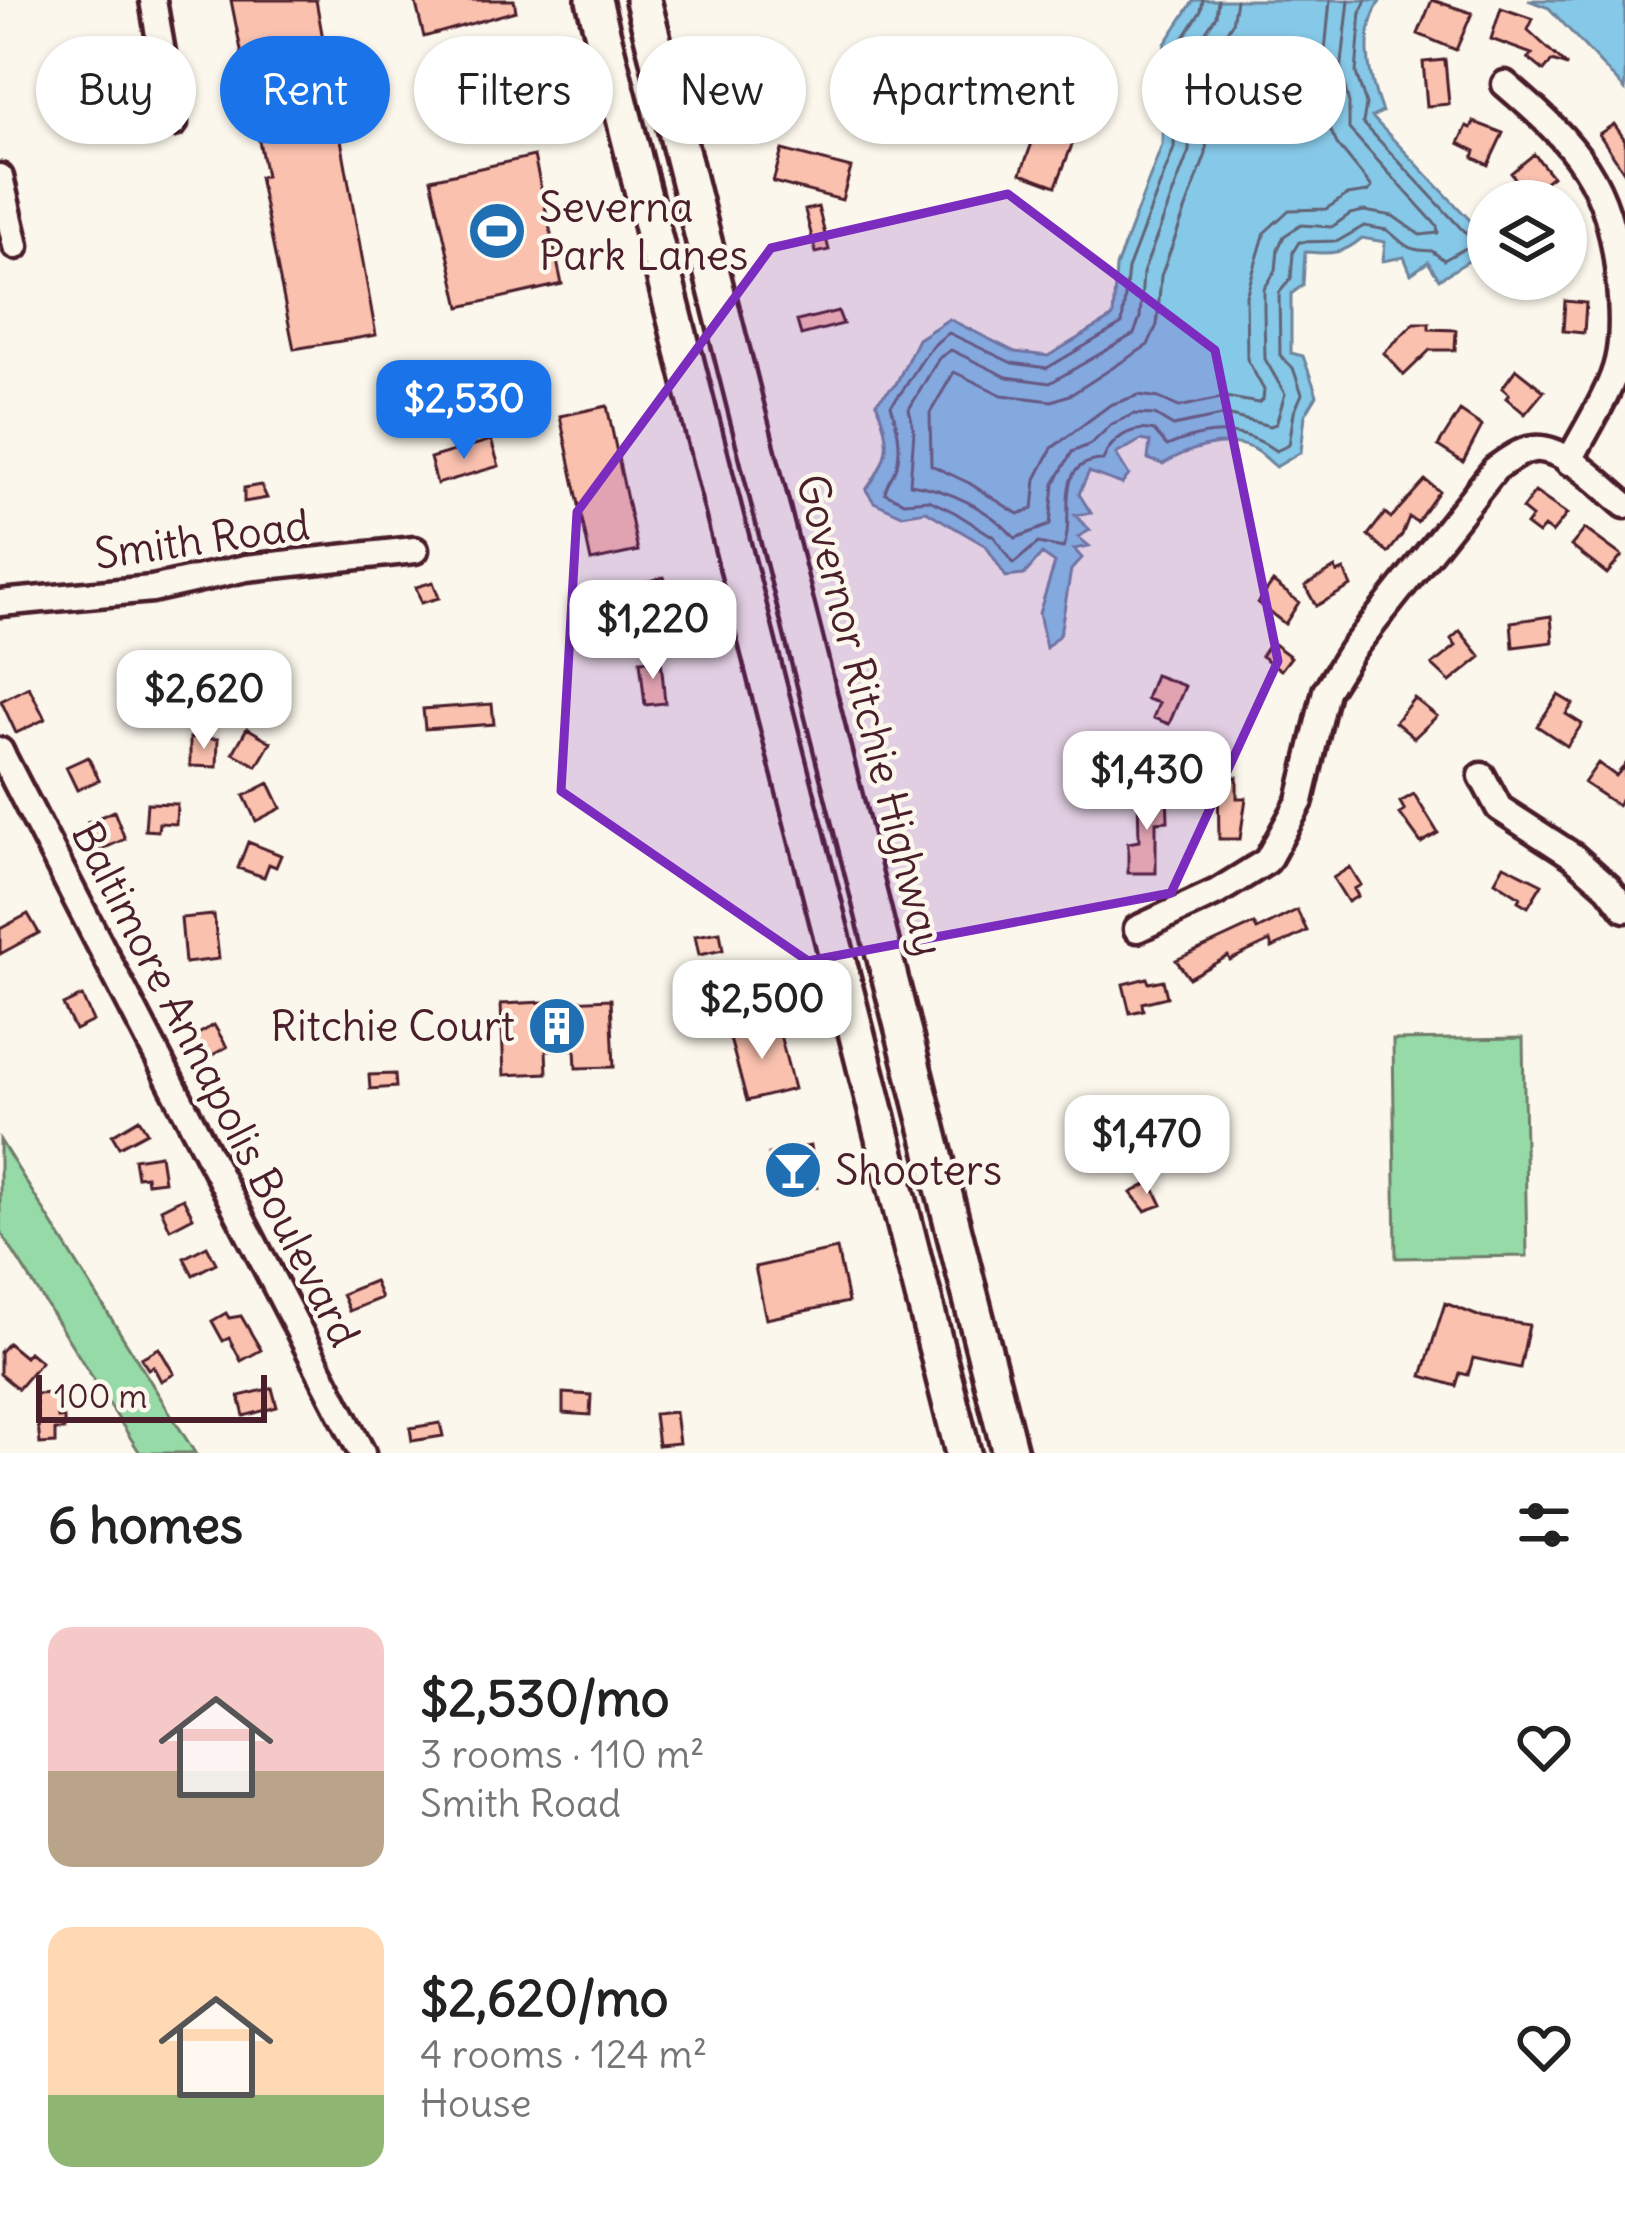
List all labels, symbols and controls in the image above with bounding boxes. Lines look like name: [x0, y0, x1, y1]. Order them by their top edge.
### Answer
chip: Buy: [36, 36, 196, 144]
chip: Rent: [220, 36, 390, 144]
chip: Filters: [414, 36, 613, 144]
chip: New: [637, 36, 806, 144]
chip: Apartment: [830, 36, 1118, 144]
chip: House: [1142, 36, 1346, 144]
map controls: [1467, 180, 1587, 300]
button: layers: [1467, 180, 1587, 300]
place label: Severna Park Lanes: [539, 181, 748, 281]
sports icon: Severna Park Lanes: [466, 200, 528, 262]
pin: $2,530: [366, 360, 562, 462]
text: $2,530: [403, 374, 525, 423]
street label: Governor Ritchie Highway: [786, 469, 956, 961]
street label: Smith Road: [91, 498, 313, 580]
pin: $1,220: [555, 580, 751, 682]
text: $1,220: [596, 594, 710, 643]
pin: $2,620: [106, 650, 302, 752]
text: $2,620: [144, 664, 264, 713]
pin: $1,430: [1049, 731, 1245, 833]
text: $1,430: [1090, 745, 1204, 794]
street label: Baltimore Annapolis Boulevard: [61, 813, 371, 1355]
pin: $2,500: [664, 960, 860, 1062]
text: $2,500: [700, 974, 824, 1023]
building icon: Ritchie Court: [526, 995, 588, 1057]
place label: Ritchie Court: [270, 1000, 515, 1052]
pin: $1,470: [1049, 1095, 1245, 1197]
text: $1,470: [1092, 1109, 1202, 1158]
bar icon: Shooters: [762, 1139, 824, 1201]
place label: Shooters: [835, 1144, 1002, 1196]
scale bar: [36, 1369, 267, 1422]
text: 100 m: [54, 1375, 147, 1417]
icon: filters: [1511, 1492, 1577, 1558]
text: 6 homes: [48, 1493, 243, 1557]
text: $2,530/mo: [420, 1666, 669, 1730]
icon: home: [144, 1675, 288, 1819]
icon: heart: [1511, 1714, 1577, 1780]
text: 3 rooms · 110 m²: [420, 1730, 705, 1779]
text: Smith Road: [420, 1779, 621, 1828]
text: $2,620/mo: [420, 1966, 669, 2030]
icon: home: [144, 1975, 288, 2119]
icon: heart: [1511, 2014, 1577, 2080]
text: 4 rooms · 124 m²: [420, 2030, 707, 2079]
text: House: [420, 2079, 531, 2128]

